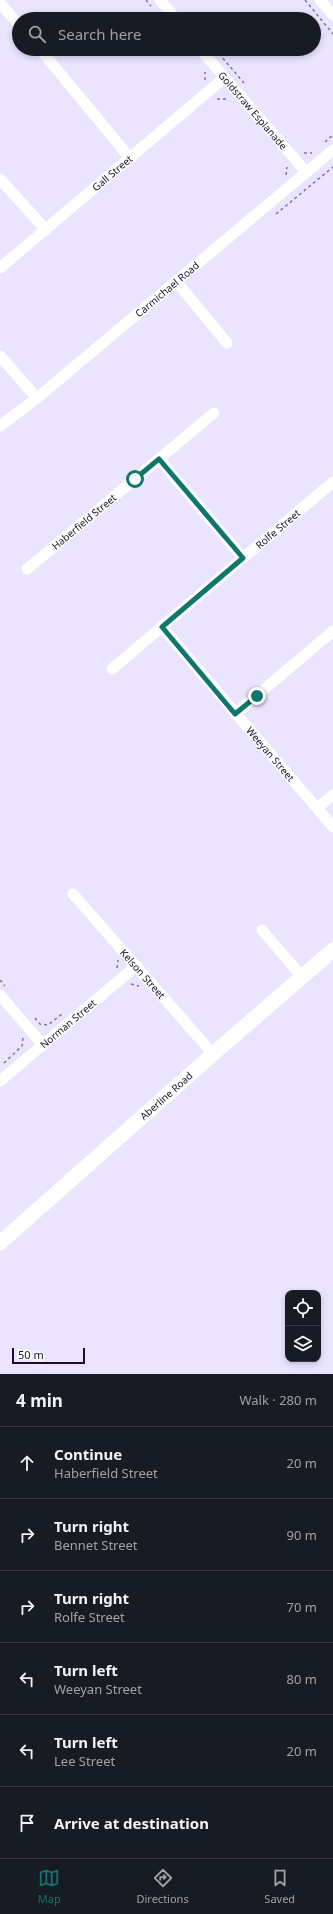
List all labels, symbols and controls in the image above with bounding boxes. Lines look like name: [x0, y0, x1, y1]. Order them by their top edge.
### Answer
search box: [12, 12, 321, 56]
icon: search: [26, 23, 48, 45]
text: Search here: [58, 24, 141, 44]
street label: Goldstraw Esplanade: [215, 68, 291, 153]
street label: Gall Street: [89, 152, 135, 194]
street label: Carmichael Road: [132, 258, 202, 320]
route start: [126, 470, 144, 488]
street label: Haberfield Street: [49, 490, 119, 553]
street label: Rolfe Street: [252, 506, 303, 552]
route end: [248, 687, 266, 705]
street label: Weeyan Street: [243, 724, 298, 784]
street label: Kelson Street: [117, 946, 169, 1002]
street label: Norman Street: [37, 995, 99, 1051]
street label: Aberline Road: [137, 1069, 195, 1123]
map controls: [285, 1290, 321, 1362]
button: locate: [285, 1290, 321, 1326]
button: layers: [285, 1326, 321, 1362]
scale bar: [12, 1346, 85, 1365]
text: 50 m: [18, 1347, 44, 1362]
text: 4 min: [16, 1389, 63, 1412]
text: Walk · 280 m: [239, 1391, 317, 1409]
text: Continue: [54, 1444, 122, 1464]
icon: ahead: [16, 1452, 38, 1474]
text: 20 m: [287, 1454, 317, 1472]
text: Haberfield Street: [54, 1464, 158, 1482]
text: Turn right: [54, 1516, 129, 1536]
icon: right: [16, 1524, 38, 1546]
text: 90 m: [287, 1526, 317, 1544]
text: Bennet Street: [54, 1536, 138, 1554]
text: Turn right: [54, 1588, 129, 1608]
icon: right: [16, 1596, 38, 1618]
text: 70 m: [287, 1598, 317, 1616]
text: Rolfe Street: [54, 1608, 125, 1626]
text: Turn left: [54, 1660, 118, 1680]
icon: left: [16, 1668, 38, 1690]
text: 80 m: [287, 1670, 317, 1688]
text: Weeyan Street: [54, 1680, 142, 1698]
text: Turn left: [54, 1732, 118, 1752]
icon: left: [16, 1740, 38, 1762]
text: 20 m: [287, 1742, 317, 1760]
text: Lee Street: [54, 1752, 115, 1770]
icon: arrive: [16, 1812, 38, 1834]
text: Arrive at destination: [54, 1813, 209, 1833]
tab: Map: [38, 1867, 61, 1906]
tab: Directions: [136, 1867, 189, 1906]
tab: Saved: [264, 1867, 295, 1906]

